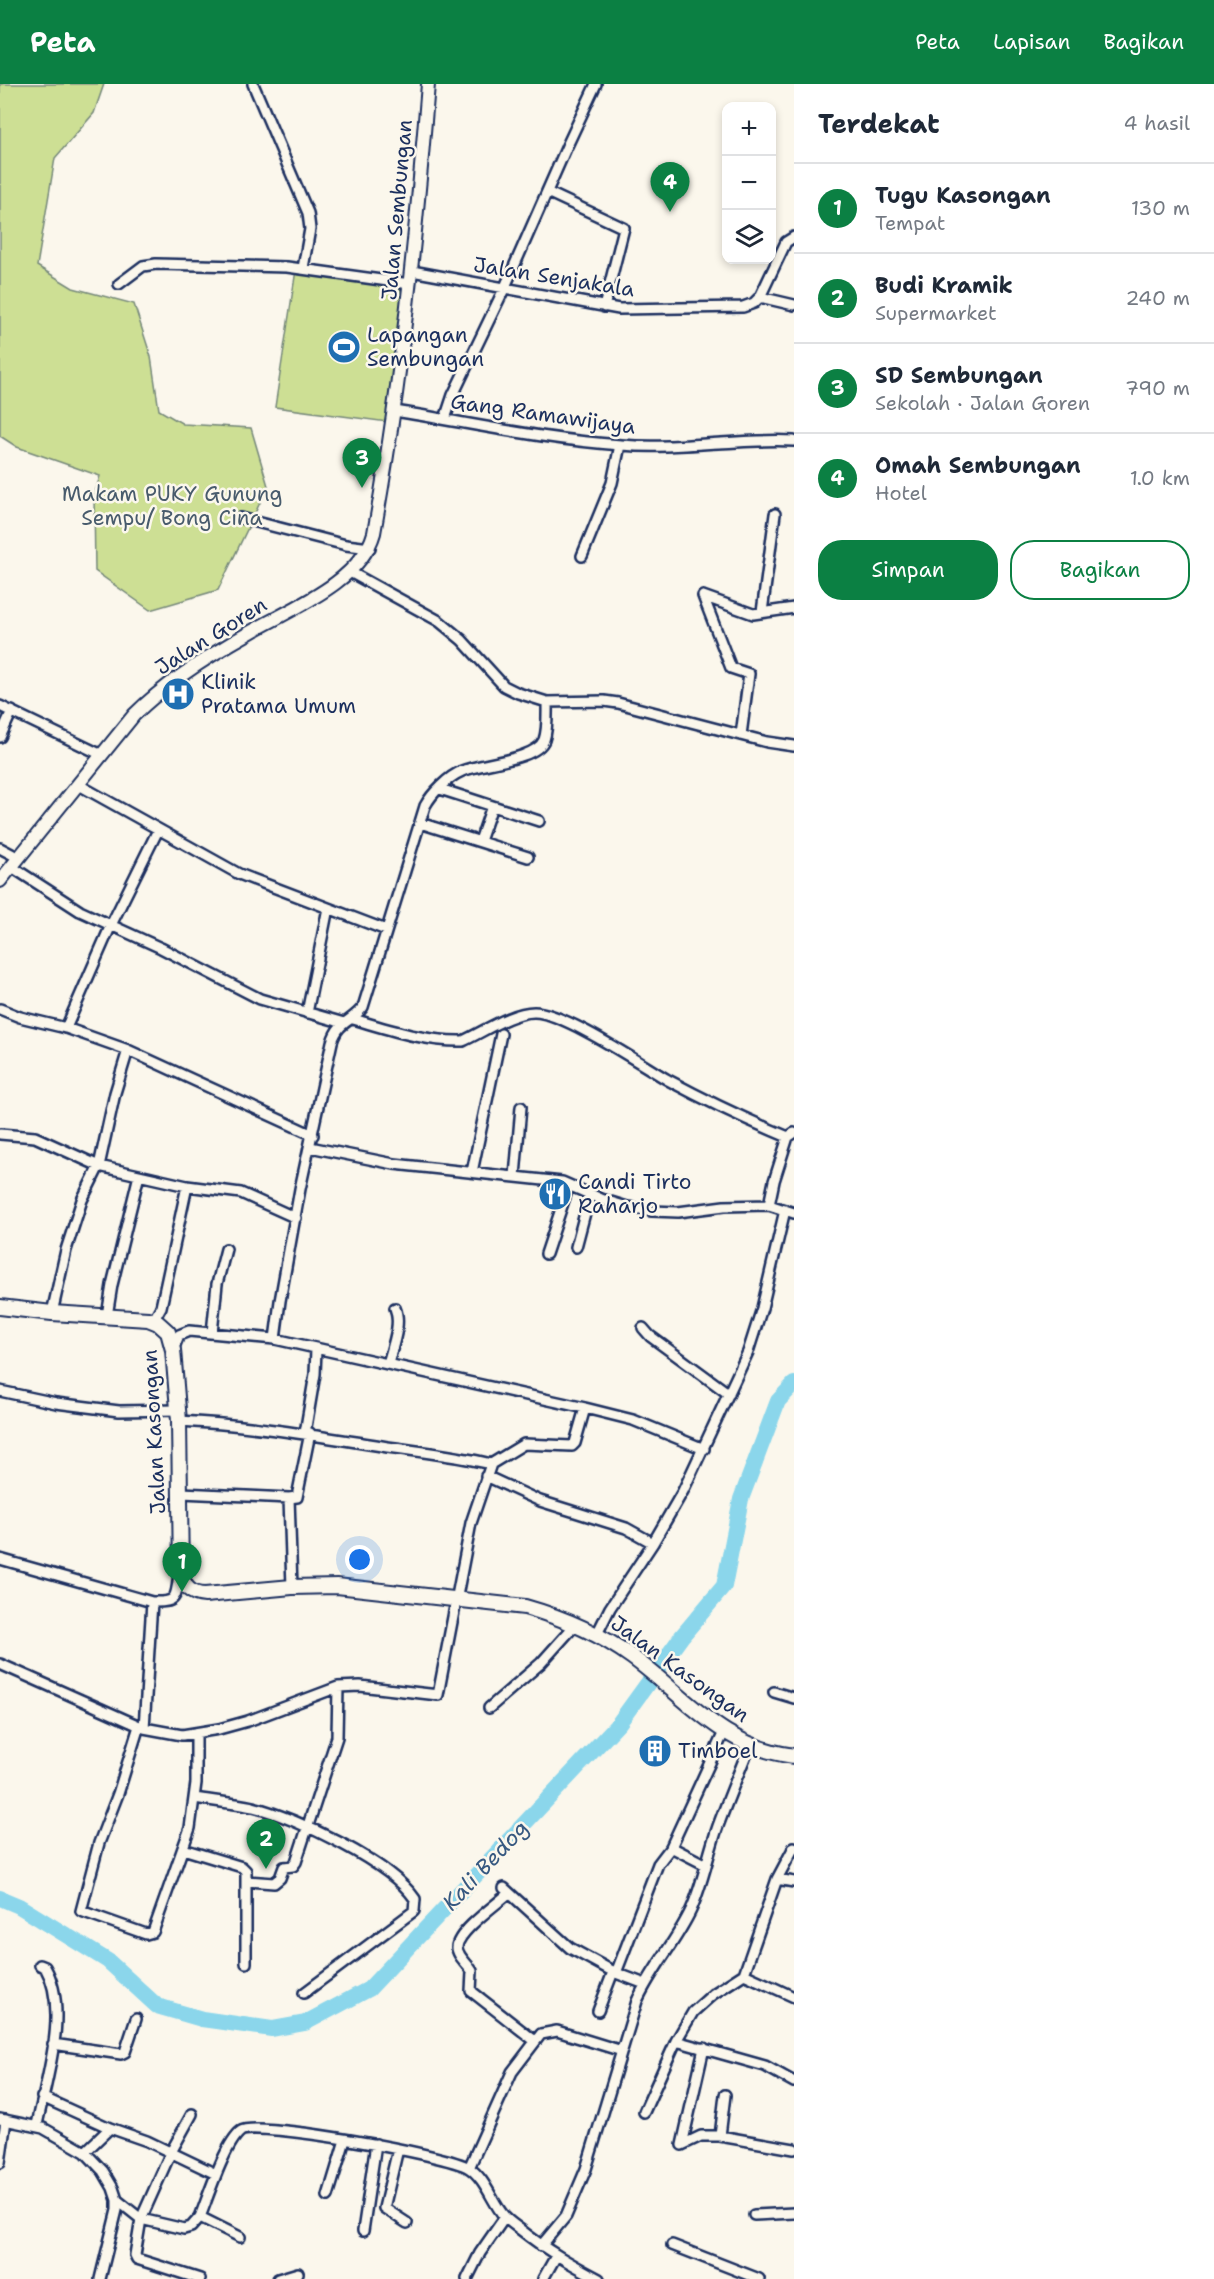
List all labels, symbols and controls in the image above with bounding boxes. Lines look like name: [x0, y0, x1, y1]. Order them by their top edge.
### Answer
text: Peta: [30, 23, 96, 61]
text: Peta: [915, 28, 960, 56]
text: Lapisan: [993, 28, 1070, 56]
text: Bagikan: [1103, 28, 1184, 56]
map controls: [722, 102, 776, 264]
button: +: [722, 102, 776, 156]
text: Terdekat: [818, 106, 940, 141]
text: 4 hasil: [1124, 110, 1190, 136]
street label: Jalan Sembungan: [375, 118, 419, 302]
button: −: [722, 156, 776, 210]
pin: 4: [650, 162, 690, 212]
text: Tugu Kasongan: [875, 181, 1051, 210]
text: 1: [833, 195, 842, 221]
text: 130 m: [1131, 195, 1190, 221]
button: layers: [722, 210, 776, 264]
text: Tempat: [875, 210, 945, 236]
street label: Jalan Senjakala: [471, 250, 637, 304]
text: Budi Kramik: [875, 271, 1013, 300]
text: 2: [831, 285, 845, 311]
text: 240 m: [1125, 285, 1190, 311]
text: Supermarket: [875, 300, 997, 326]
place label: Lapangan Sembungan: [367, 321, 484, 373]
sports icon: Lapangan Sembungan: [326, 329, 362, 365]
text: SD Sembungan: [875, 361, 1043, 390]
text: 3: [831, 375, 845, 401]
text: 790 m: [1125, 375, 1190, 401]
street label: Gang Ramawijaya: [449, 387, 637, 441]
text: Sekolah · Jalan Goren: [875, 390, 1090, 416]
pin: 3: [342, 438, 382, 488]
text: Omah Sembungan: [875, 451, 1081, 480]
text: 4: [831, 465, 845, 491]
text: 1.0 km: [1130, 465, 1190, 491]
park label: Makam PUKY Gunung Sempu/ Bong Cina: [62, 480, 282, 532]
text: Hotel: [875, 480, 927, 506]
button: Simpan: [818, 540, 998, 600]
button: Bagikan: [1010, 540, 1190, 600]
street label: Jalan Goren: [150, 591, 272, 681]
place label: Klinik Pratama Umum: [201, 668, 356, 720]
hospital icon: Klinik Pratama Umum: [160, 676, 196, 712]
place label: Candi Tirto Raharjo: [578, 1168, 691, 1220]
restaurant icon: Candi Tirto Raharjo: [537, 1176, 573, 1212]
street label: Jalan Kasongan: [136, 1349, 172, 1515]
pin: 1: [162, 1542, 201, 1592]
your location: [345, 1545, 374, 1574]
street label: Jalan Kasongan: [605, 1609, 755, 1729]
building icon: Timboel: [637, 1733, 673, 1769]
place label: Timboel: [678, 1737, 758, 1765]
water label: Kali Bedog: [436, 1814, 535, 1917]
pin: 2: [246, 1820, 286, 1869]

